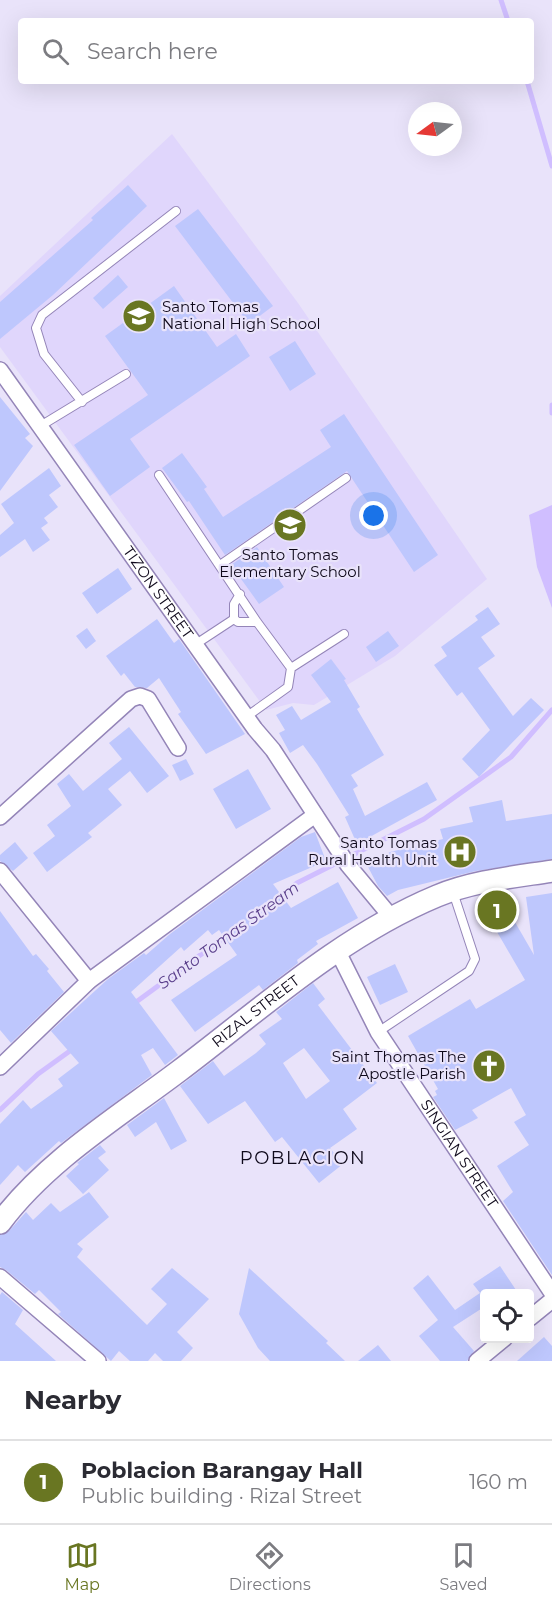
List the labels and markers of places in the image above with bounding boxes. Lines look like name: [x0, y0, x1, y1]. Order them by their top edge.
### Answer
place label: Santo Tomas National High School: [162, 297, 321, 333]
school or university icon: Santo Tomas National High School: [121, 298, 157, 334]
school or university icon: Santo Tomas Elementary School: [272, 507, 308, 543]
place label: Santo Tomas Elementary School: [219, 545, 361, 581]
place label: Santo Tomas Rural Health Unit: [308, 833, 437, 869]
hospital icon: Santo Tomas Rural Health Unit: [442, 834, 478, 870]
pin: 1: [478, 888, 516, 932]
place label: Saint Thomas The Apostle Parish: [332, 1047, 466, 1083]
church icon: Saint Thomas The Apostle Parish: [471, 1048, 507, 1084]

